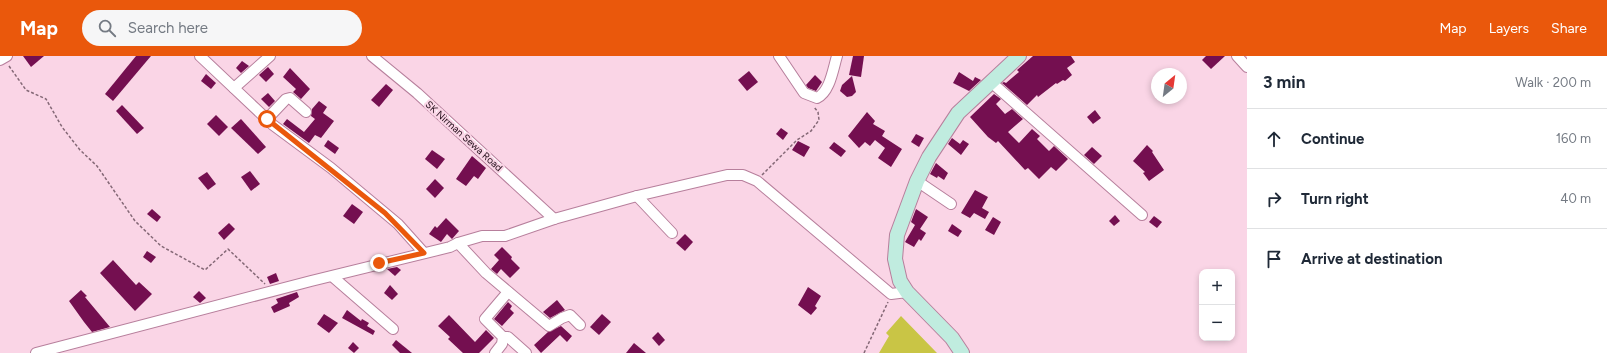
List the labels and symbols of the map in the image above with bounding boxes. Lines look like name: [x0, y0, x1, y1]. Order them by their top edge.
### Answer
north arrow: [1151, 68, 1187, 104]
street label: SK Nirman Sewa Road: [423, 98, 505, 174]
route start: [258, 110, 276, 128]
route end: [370, 254, 388, 272]

